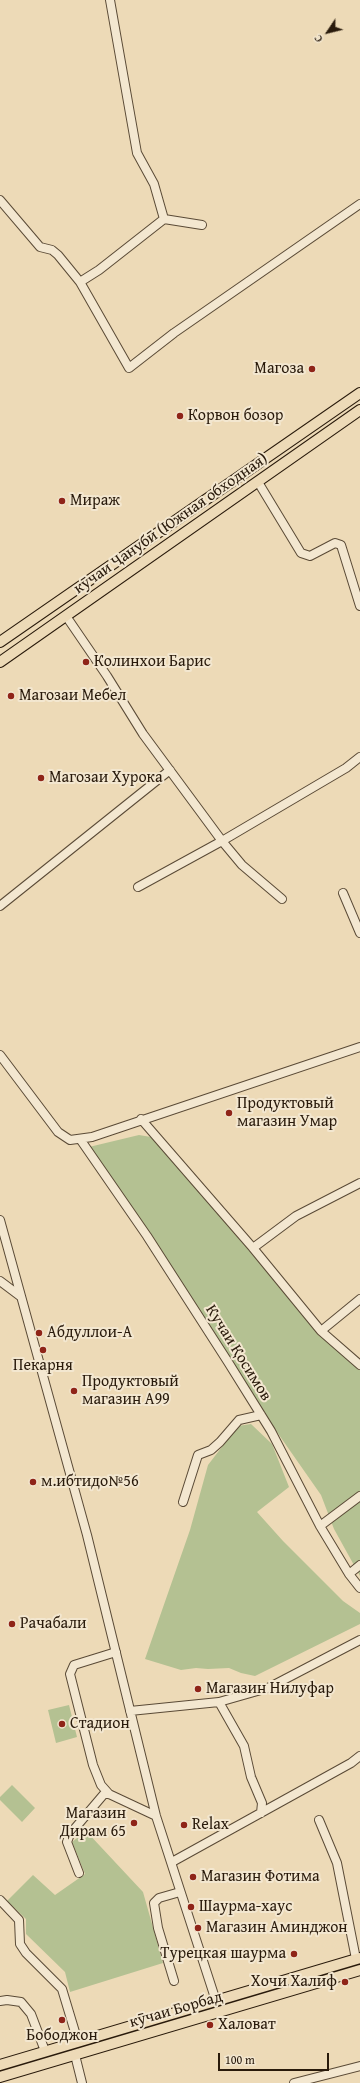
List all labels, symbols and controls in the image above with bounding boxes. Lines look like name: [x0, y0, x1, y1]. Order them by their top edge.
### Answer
north arrow: [308, 12, 348, 52]
text: С: [310, 32, 327, 46]
place label: Магоза: [254, 359, 304, 379]
marker: Магоза: [307, 364, 317, 374]
place label: Корвон бозор: [188, 406, 284, 426]
marker: Корвон бозор: [175, 411, 185, 421]
street label: кӯчаи Ҷанубӣ (Южная обходная): [70, 449, 272, 599]
place label: Мираж: [70, 491, 120, 511]
marker: Мираж: [57, 496, 67, 506]
place label: Колинхои Барис: [94, 652, 211, 672]
marker: Колинхои Барис: [81, 657, 91, 667]
place label: Магозаи Мебел: [19, 686, 126, 706]
marker: Магозаи Мебел: [6, 691, 16, 701]
place label: Магозаи Хурока: [49, 768, 163, 788]
marker: Магозаи Хурока: [36, 773, 46, 783]
place label: Продуктовый магазин Умар: [237, 1094, 337, 1132]
marker: Продуктовый магазин Умар: [224, 1108, 234, 1118]
street label: Кучаи Қосимов: [201, 1301, 275, 1405]
place label: Абдуллои-А: [47, 1323, 132, 1343]
marker: Абдуллои-А: [34, 1328, 44, 1338]
marker: Пекарня: [38, 1345, 48, 1355]
place label: Пекарня: [13, 1356, 73, 1376]
place label: Продуктовый магазин А99: [82, 1372, 179, 1410]
marker: Продуктовый магазин А99: [69, 1386, 79, 1396]
place label: м.ибтидо№56: [41, 1472, 139, 1492]
marker: м.ибтидо№56: [28, 1477, 38, 1487]
place label: Рачабали: [20, 1614, 87, 1634]
marker: Рачабали: [7, 1619, 17, 1629]
place label: Магазин Нилуфар: [206, 1679, 334, 1699]
marker: Магазин Нилуфар: [193, 1684, 203, 1694]
place label: Стадион: [70, 1714, 130, 1734]
marker: Стадион: [57, 1719, 67, 1729]
place label: Магазин Дирам 65: [60, 1804, 126, 1842]
place label: Relax: [192, 1815, 229, 1835]
marker: Магазин Дирам 65: [129, 1818, 139, 1828]
marker: Relax: [179, 1820, 189, 1830]
place label: Магазин Фотима: [201, 1867, 320, 1887]
marker: Магазин Фотима: [188, 1872, 198, 1882]
place label: Шаурма-хаус: [199, 1897, 292, 1917]
marker: Шаурма-хаус: [186, 1902, 196, 1912]
place label: Магазин Аминджон: [206, 1918, 348, 1938]
marker: Магазин Аминджон: [193, 1923, 203, 1933]
place label: Турецкая шаурма: [160, 1944, 286, 1964]
marker: Турецкая шаурма: [289, 1949, 299, 1959]
place label: Хочи Халиф: [251, 1972, 337, 1992]
marker: Хочи Халиф: [340, 1977, 350, 1987]
street label: кӯчаи Борбад: [127, 1988, 225, 2032]
marker: Бободжон: [57, 2015, 67, 2025]
place label: Халоват: [218, 2015, 276, 2035]
marker: Халоват: [205, 2020, 215, 2030]
place label: Бободжон: [26, 2026, 98, 2046]
scale bar: [220, 2045, 331, 2071]
text: 100 m: [225, 2051, 255, 2068]

